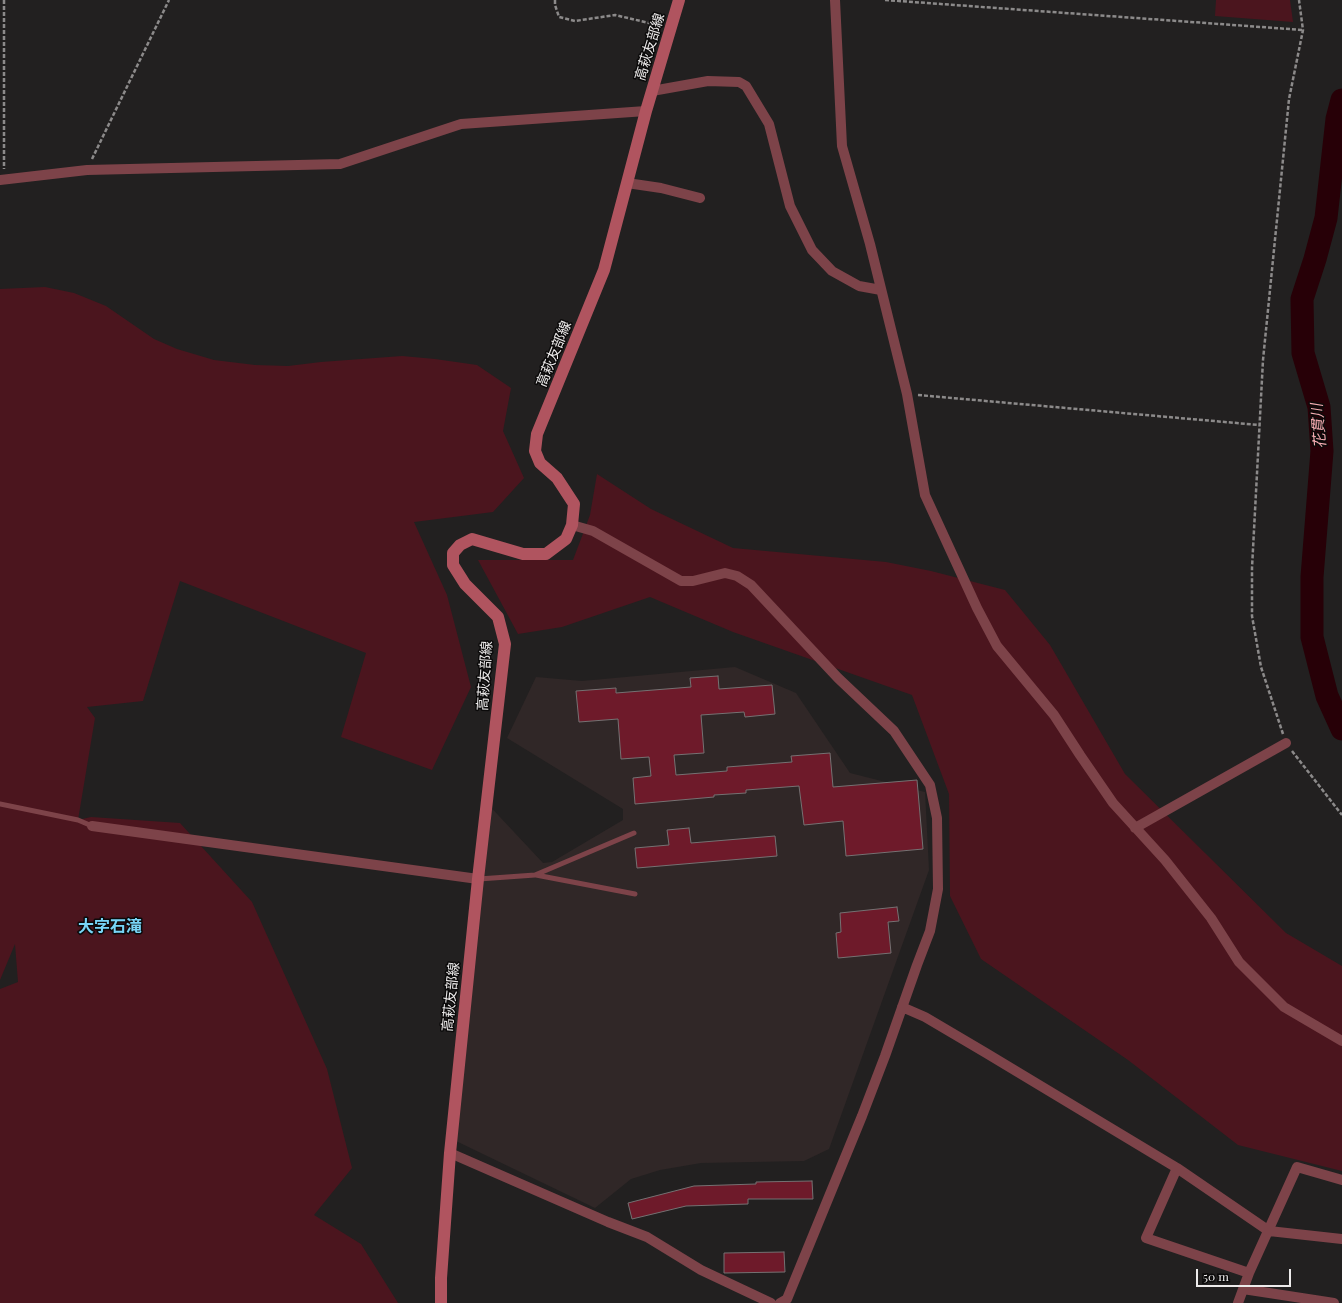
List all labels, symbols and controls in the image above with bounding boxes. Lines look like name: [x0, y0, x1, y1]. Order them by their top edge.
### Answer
street label: 高萩友部線: [632, 11, 668, 83]
street label: 高萩友部線: [533, 318, 575, 390]
water label: 花貫川: [1308, 403, 1330, 449]
street label: 高萩友部線: [474, 640, 496, 712]
district label: 大字石滝: [78, 917, 142, 937]
street label: 高萩友部線: [439, 961, 463, 1033]
scale bar: [1198, 1261, 1293, 1287]
text: 50 m: [1203, 1268, 1229, 1284]

